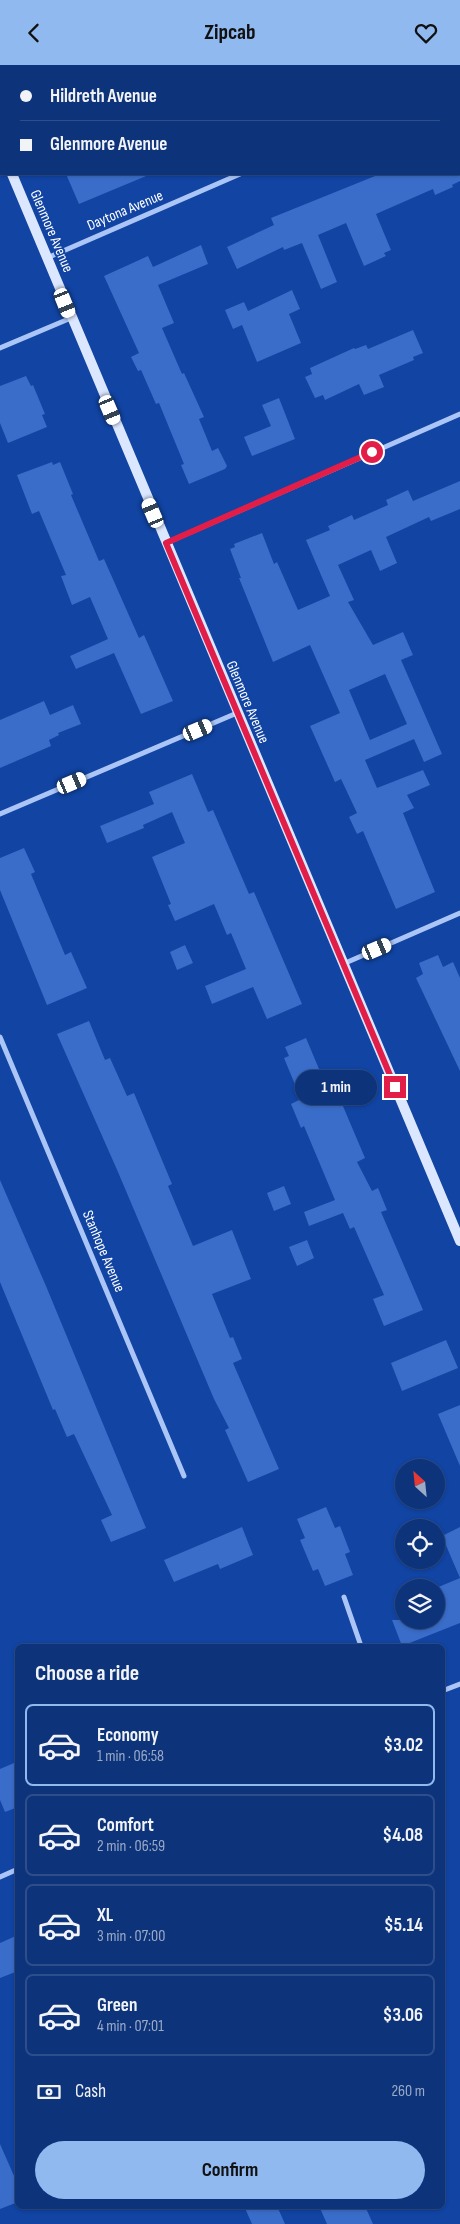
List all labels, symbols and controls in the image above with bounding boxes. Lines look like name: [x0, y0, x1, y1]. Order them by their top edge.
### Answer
icon: back: [20, 19, 48, 47]
text: Zipcab: [204, 19, 256, 46]
icon: heart: [412, 19, 440, 47]
text: Hildreth Avenue: [50, 85, 157, 108]
text: Glenmore Avenue: [50, 133, 167, 156]
street label: Daytona Avenue: [84, 186, 166, 235]
street label: Glenmore Avenue: [26, 187, 77, 275]
car: [52, 286, 77, 320]
car: [97, 393, 122, 427]
route start: [361, 441, 383, 463]
car: [140, 496, 165, 530]
street label: Glenmore Avenue: [222, 658, 273, 746]
car: [181, 717, 214, 743]
car: [55, 770, 88, 796]
car: [360, 936, 393, 962]
callout: 1 min: [295, 1069, 378, 1105]
route end: [384, 1076, 406, 1098]
text: 1 min: [321, 1078, 351, 1097]
street label: Stanhope Avenue: [78, 1207, 129, 1295]
north arrow: [395, 1459, 445, 1509]
map controls: [395, 1459, 445, 1629]
button: locate: [395, 1519, 445, 1569]
button: layers: [395, 1579, 445, 1629]
text: Choose a ride: [35, 1660, 139, 1687]
icon: car: [37, 1723, 82, 1768]
text: Economy: [97, 1724, 159, 1747]
text: $3.02: [384, 1734, 423, 1757]
text: 1 min · 06:58: [97, 1747, 164, 1766]
icon: car: [37, 1813, 82, 1858]
text: Comfort: [97, 1814, 154, 1837]
text: $4.08: [383, 1824, 423, 1847]
text: 2 min · 06:59: [97, 1837, 165, 1856]
icon: car: [37, 1903, 82, 1948]
text: XL: [97, 1904, 113, 1927]
text: $5.14: [384, 1914, 423, 1937]
text: 3 min · 07:00: [97, 1927, 165, 1946]
icon: car: [37, 1993, 82, 2038]
text: Green: [97, 1994, 137, 2017]
text: $3.06: [383, 2004, 423, 2027]
text: 4 min · 07:01: [97, 2017, 164, 2036]
icon: cash: [35, 2078, 63, 2106]
text: Cash: [75, 2080, 106, 2103]
text: 260 m: [391, 2082, 425, 2101]
button: Confirm: [35, 2141, 425, 2199]

